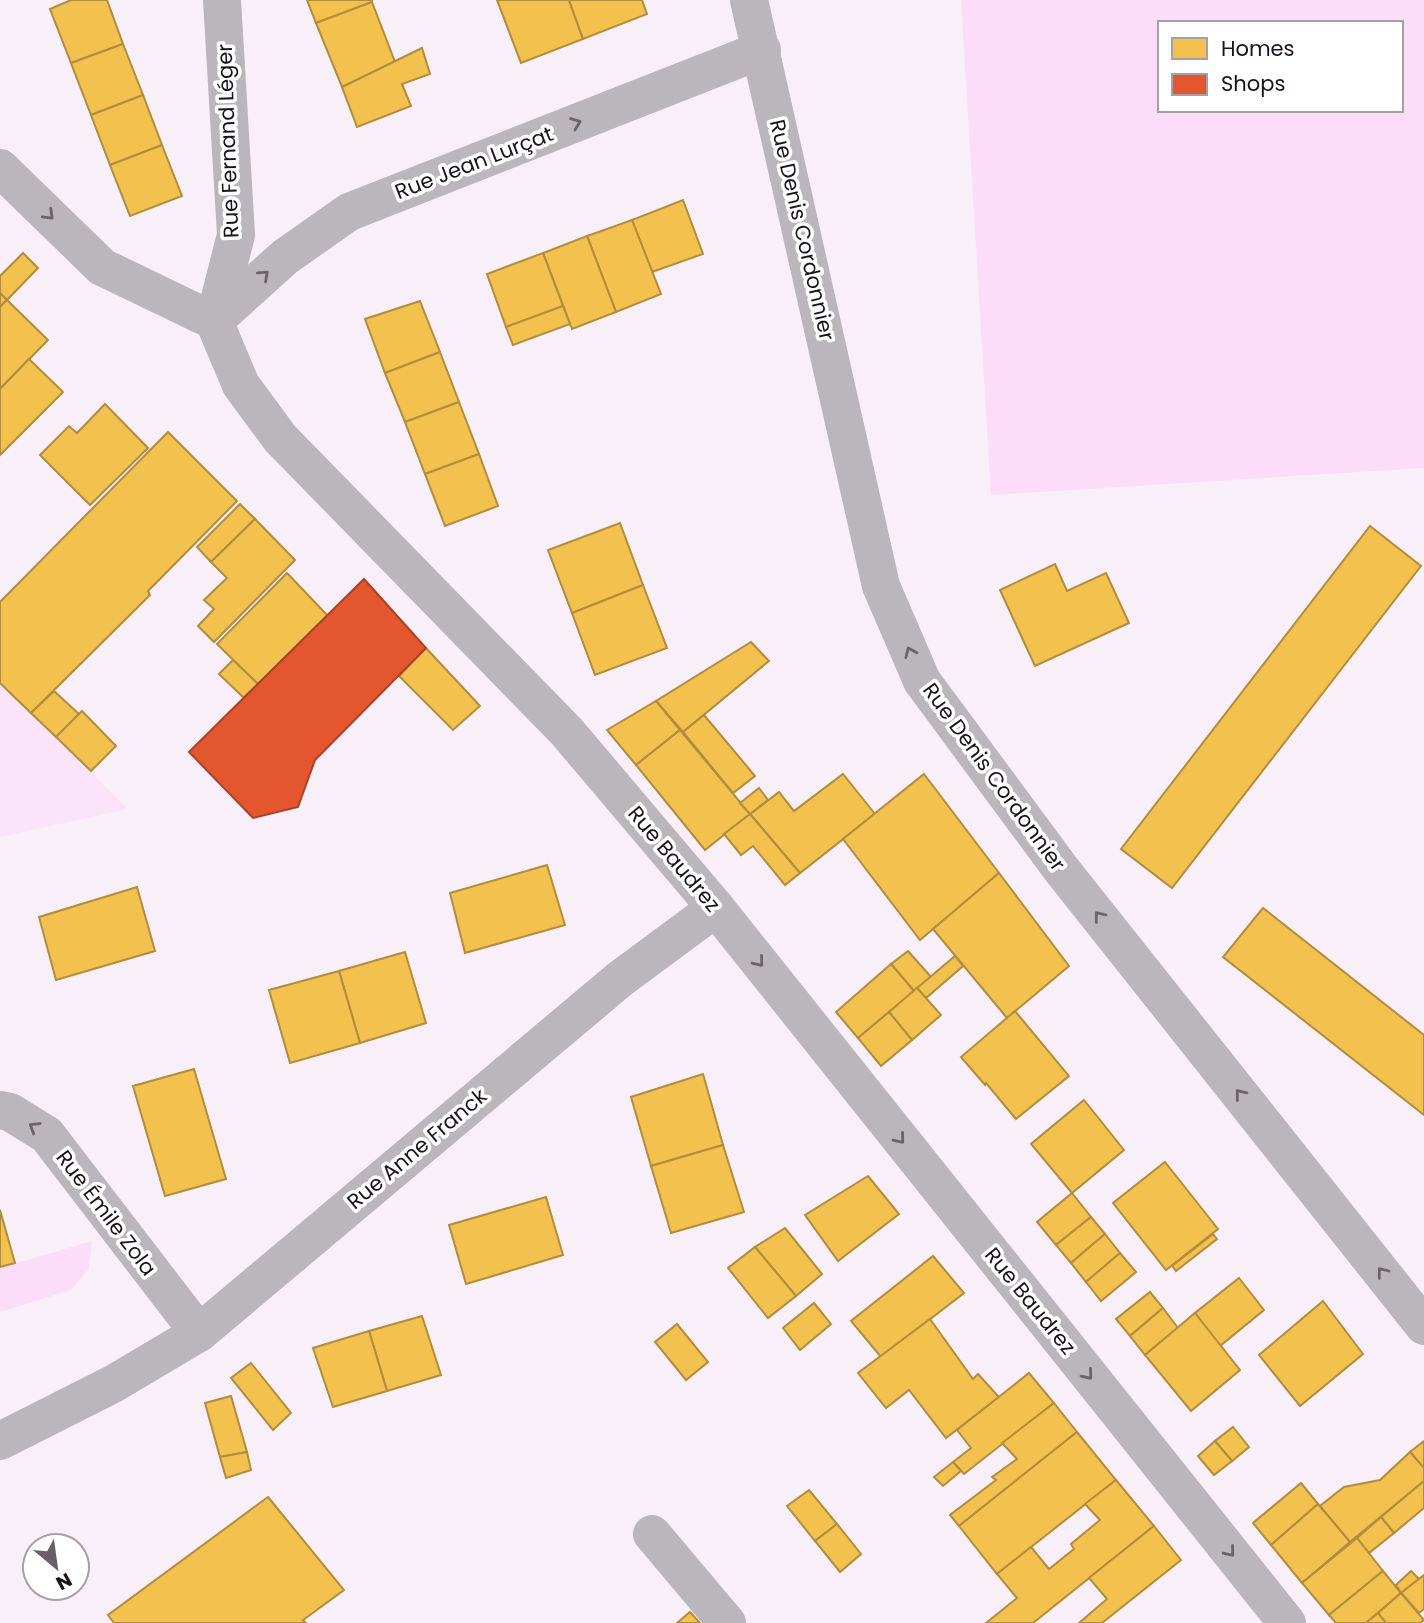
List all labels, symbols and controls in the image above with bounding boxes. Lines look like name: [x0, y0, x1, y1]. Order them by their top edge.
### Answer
legend: [1158, 21, 1403, 112]
text: Homes: [1221, 34, 1295, 63]
street label: Rue Fernand Léger: [210, 43, 245, 239]
text: Shops: [1221, 69, 1285, 98]
one-way arrow: [570, 117, 582, 131]
street label: Rue Denis Cordonnier: [763, 117, 842, 343]
street label: Rue Jean Lurçat: [391, 119, 557, 206]
one-way arrow: [41, 207, 54, 220]
one-way arrow: [256, 271, 269, 283]
one-way arrow: [904, 647, 918, 659]
street label: Rue Denis Cordonnier: [916, 677, 1073, 877]
street label: Rue Baudrez: [622, 800, 727, 918]
one-way arrow: [1094, 911, 1107, 924]
one-way arrow: [750, 954, 763, 966]
street label: Rue Anne Franck: [341, 1081, 493, 1216]
one-way arrow: [1236, 1090, 1249, 1102]
one-way arrow: [29, 1122, 42, 1135]
one-way arrow: [892, 1132, 905, 1144]
street label: Rue Émile Zola: [50, 1144, 163, 1281]
street label: Rue Baudrez: [978, 1241, 1083, 1360]
one-way arrow: [1377, 1268, 1390, 1280]
one-way arrow: [1080, 1367, 1093, 1379]
north arrow: [21, 1532, 91, 1602]
one-way arrow: [1222, 1545, 1235, 1557]
text: N: [51, 1566, 77, 1597]

